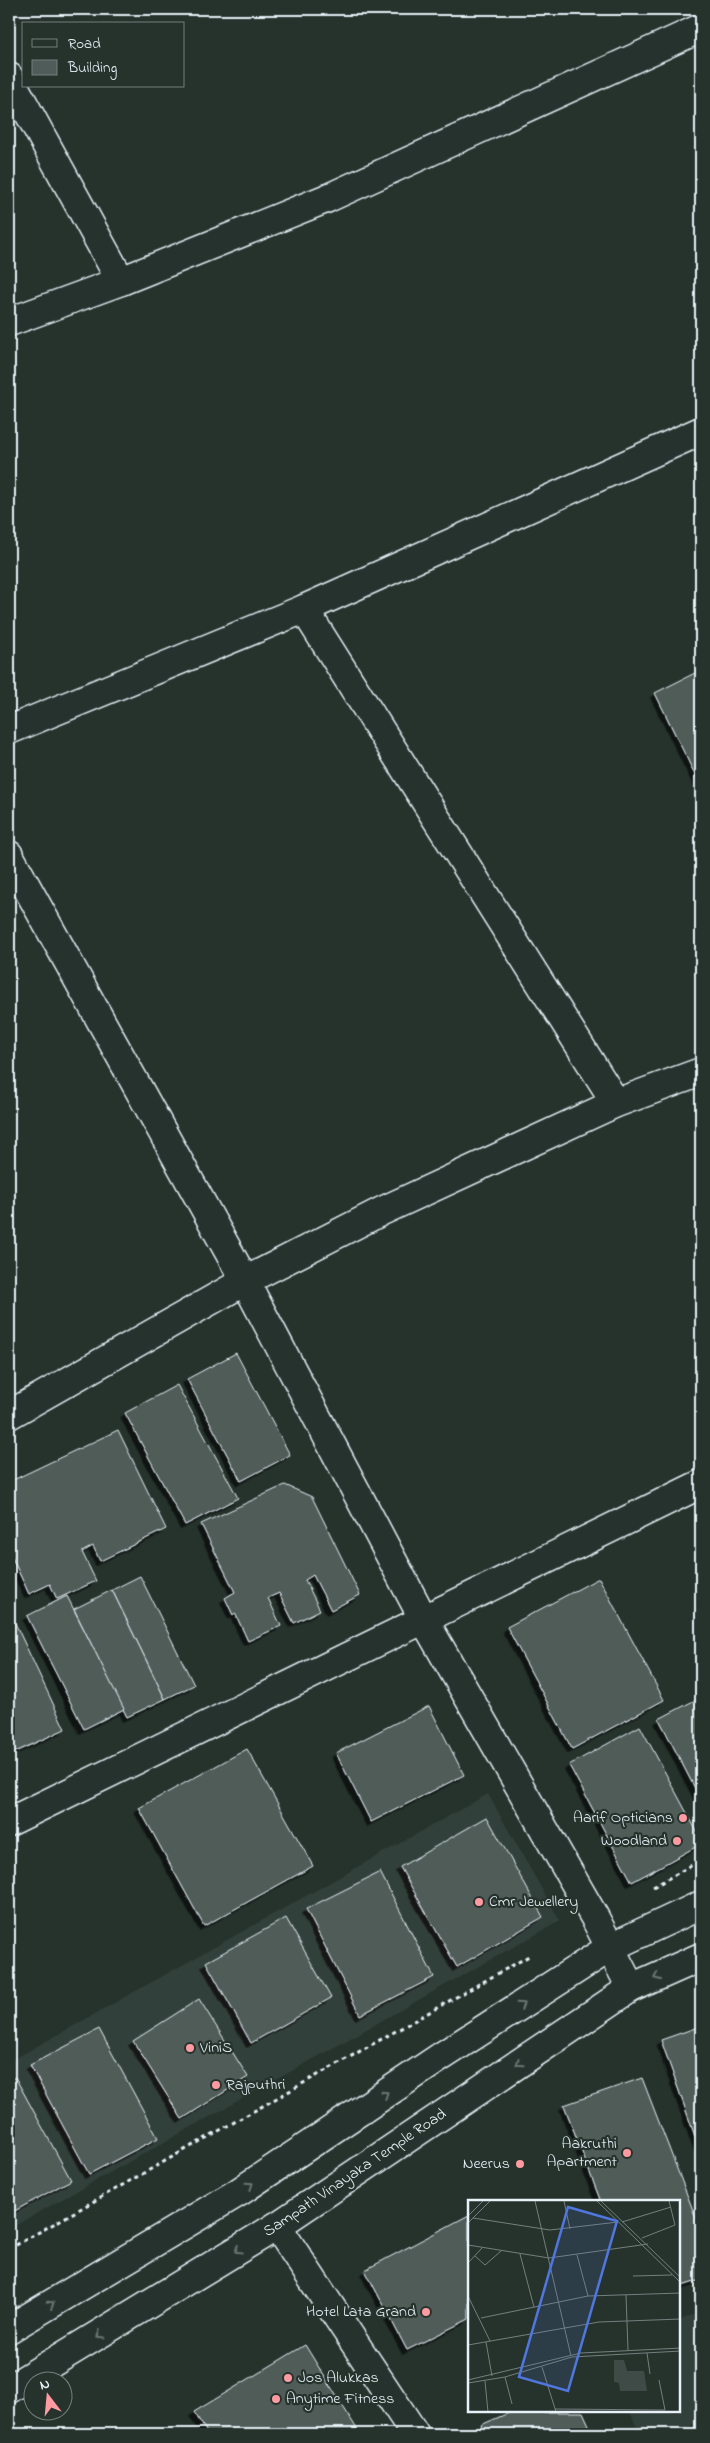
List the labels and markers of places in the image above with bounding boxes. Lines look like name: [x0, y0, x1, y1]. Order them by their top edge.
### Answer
place label: Aarif Opticians: [573, 1806, 673, 1830]
marker: Aarif Opticians: [677, 1812, 689, 1824]
place label: Woodland: [601, 1829, 667, 1853]
marker: Woodland: [671, 1835, 683, 1847]
place label: Cmr Jewellery: [489, 1890, 578, 1914]
marker: Cmr Jewellery: [473, 1896, 485, 1908]
place label: ViniS: [199, 2036, 232, 2060]
marker: ViniS: [184, 2042, 196, 2054]
place label: Rajputhri: [226, 2073, 285, 2097]
marker: Rajputhri: [210, 2079, 222, 2091]
place label: Aakruthi Apartment: [547, 2132, 618, 2174]
marker: Aakruthi Apartment: [621, 2147, 633, 2159]
place label: Neerus: [463, 2152, 510, 2176]
marker: Neerus: [514, 2158, 526, 2170]
place label: Hotel Lata Grand: [306, 2300, 416, 2324]
marker: Hotel Lata Grand: [420, 2306, 432, 2318]
place label: Jos Alukkas: [298, 2366, 379, 2390]
marker: Jos Alukkas: [282, 2372, 294, 2384]
place label: Anytime Fitness: [286, 2387, 394, 2411]
marker: Anytime Fitness: [270, 2393, 282, 2405]

